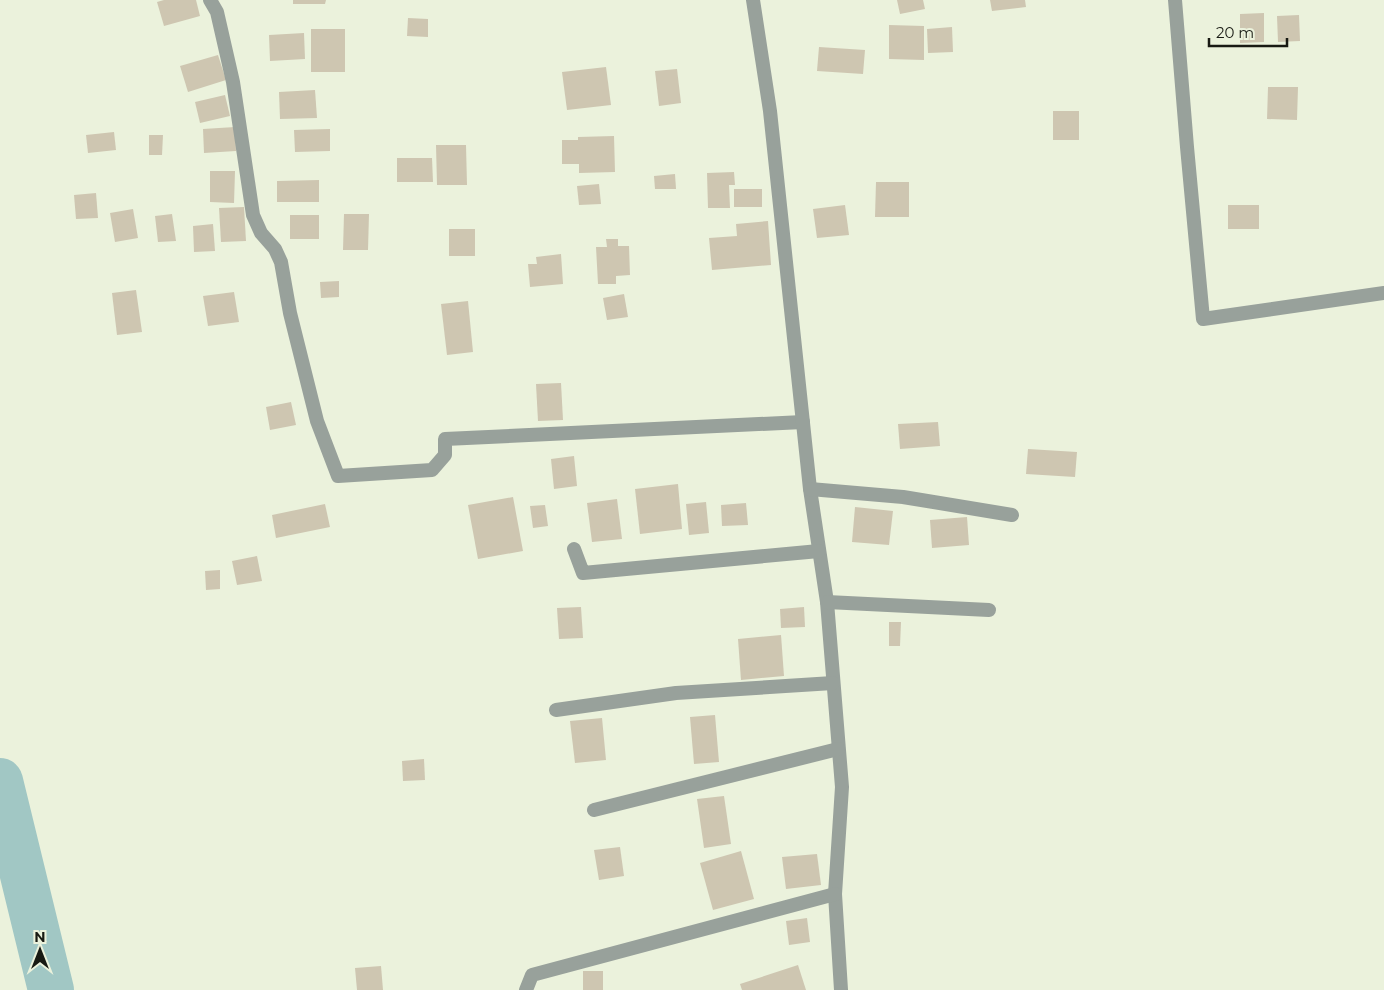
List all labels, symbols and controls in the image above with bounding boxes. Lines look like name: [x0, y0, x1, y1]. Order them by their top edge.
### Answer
scale bar: [1209, 15, 1286, 47]
text: 20 m: [1216, 23, 1254, 42]
north arrow: [15, 925, 65, 975]
text: N: [34, 928, 46, 946]

